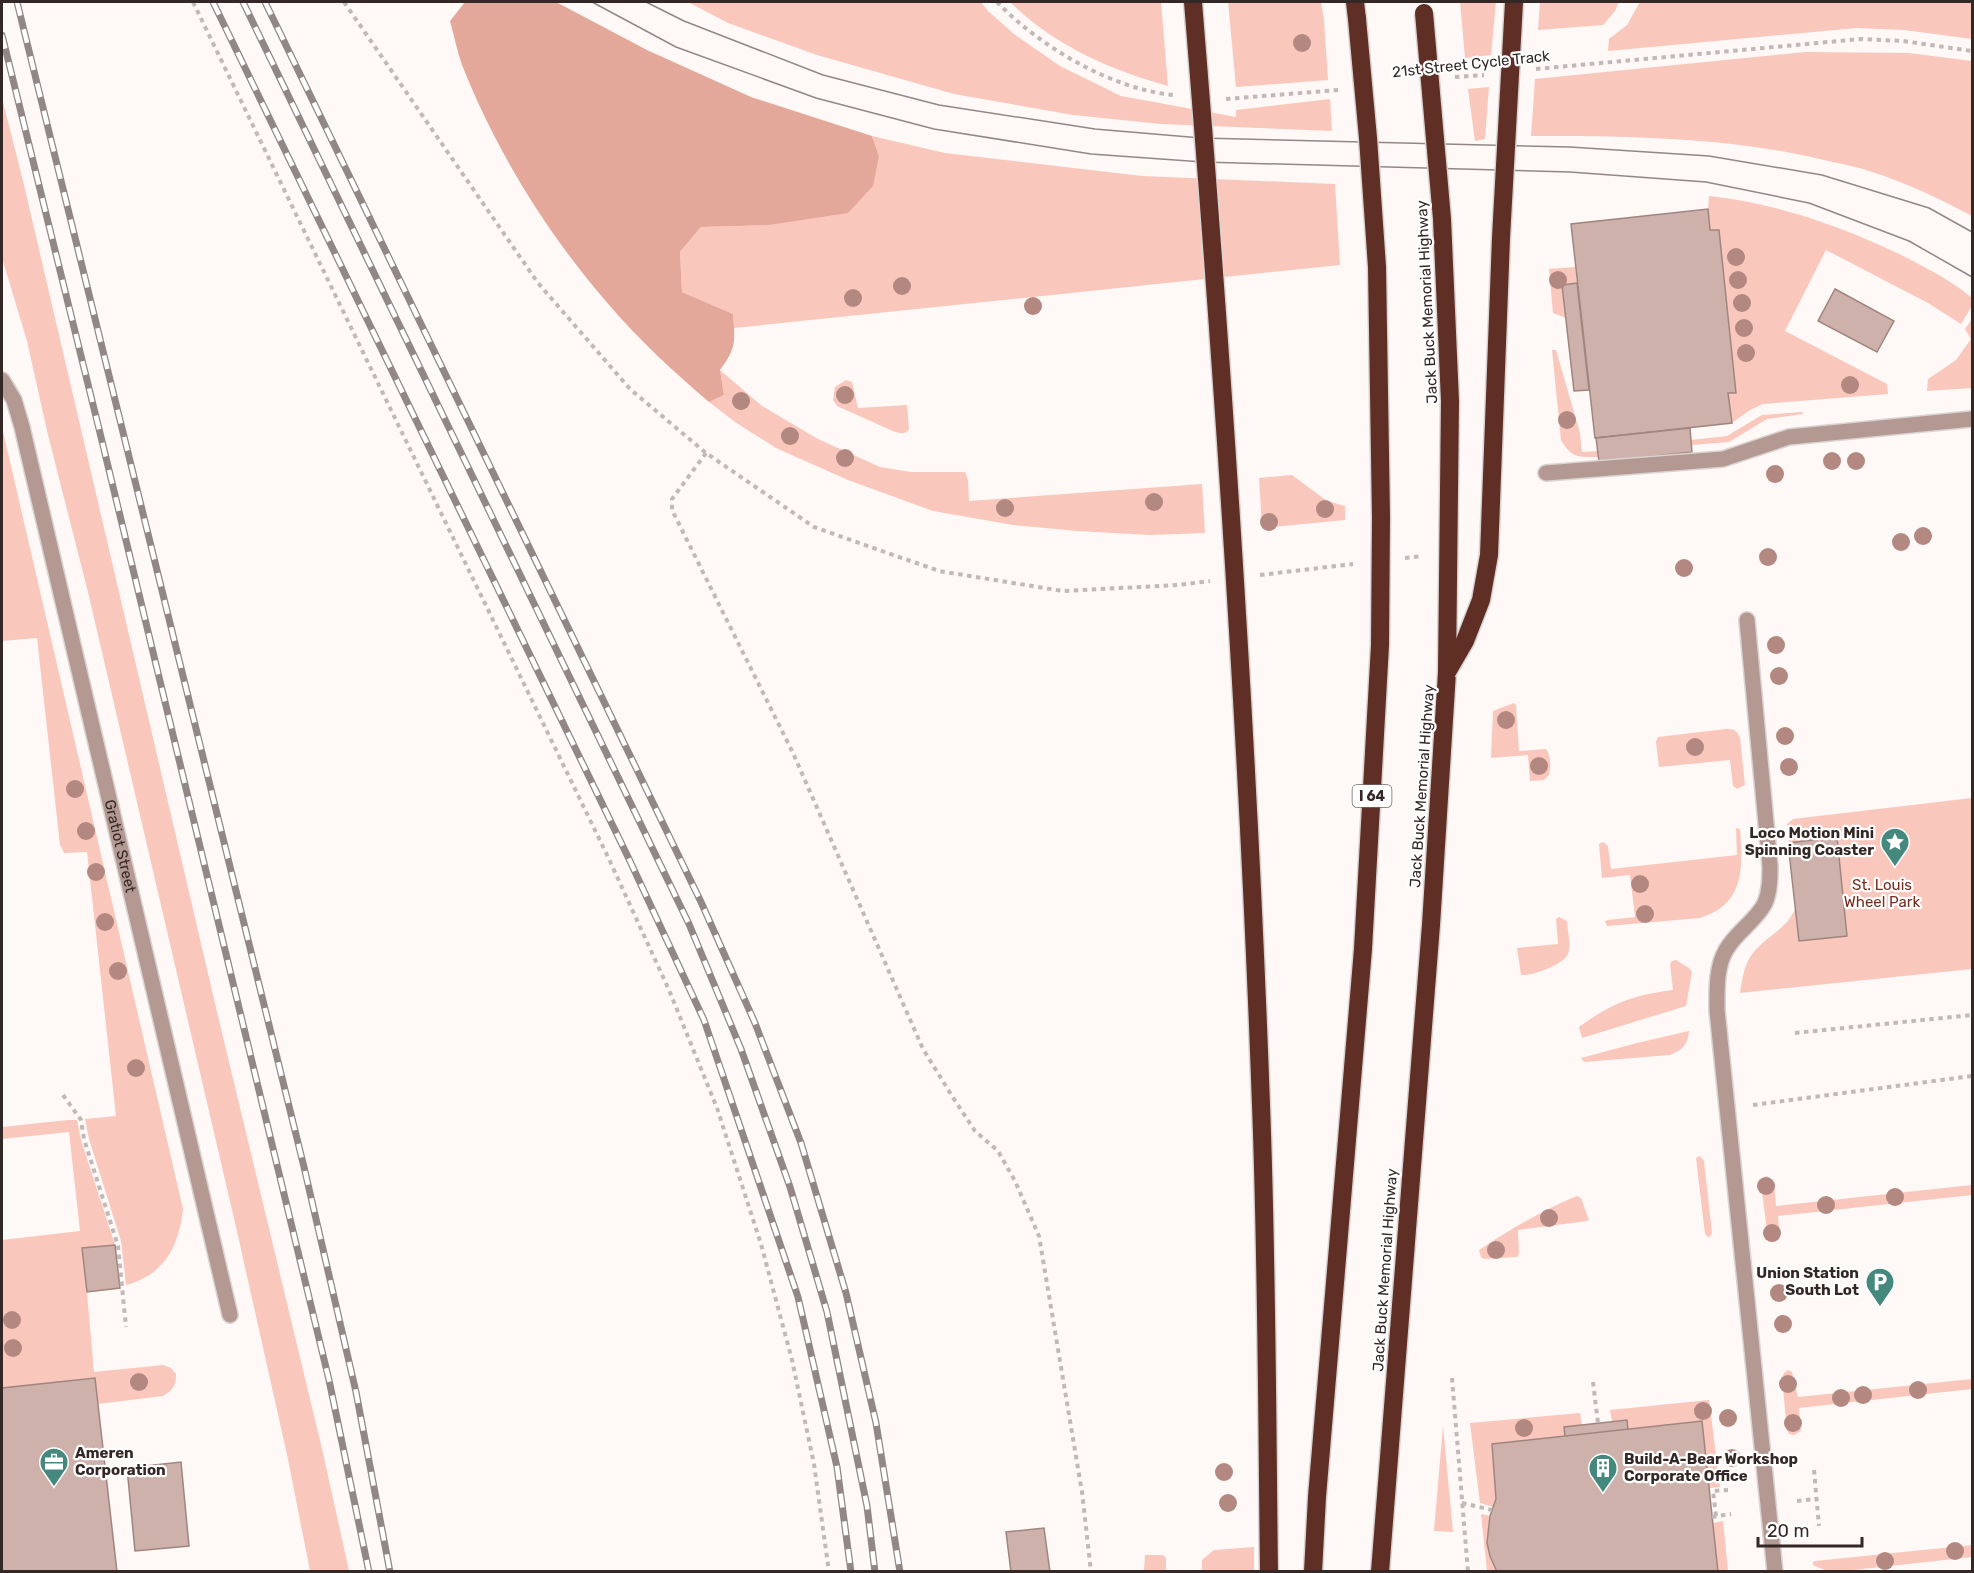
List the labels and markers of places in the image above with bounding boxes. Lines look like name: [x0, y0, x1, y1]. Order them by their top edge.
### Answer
place label: Loco Motion Mini Spinning Coaster: [1745, 824, 1874, 859]
place icon: Loco Motion Mini Spinning Coaster: [1879, 826, 1911, 868]
place label: Union Station South Lot: [1756, 1264, 1859, 1299]
parking icon: Union Station South Lot: [1864, 1266, 1896, 1308]
place label: Ameren Corporation: [75, 1444, 166, 1479]
office icon: Ameren Corporation: [38, 1446, 70, 1488]
place label: Build-A-Bear Workshop Corporate Office: [1624, 1450, 1798, 1485]
building icon: Build-A-Bear Workshop Corporate Office: [1587, 1452, 1619, 1494]

